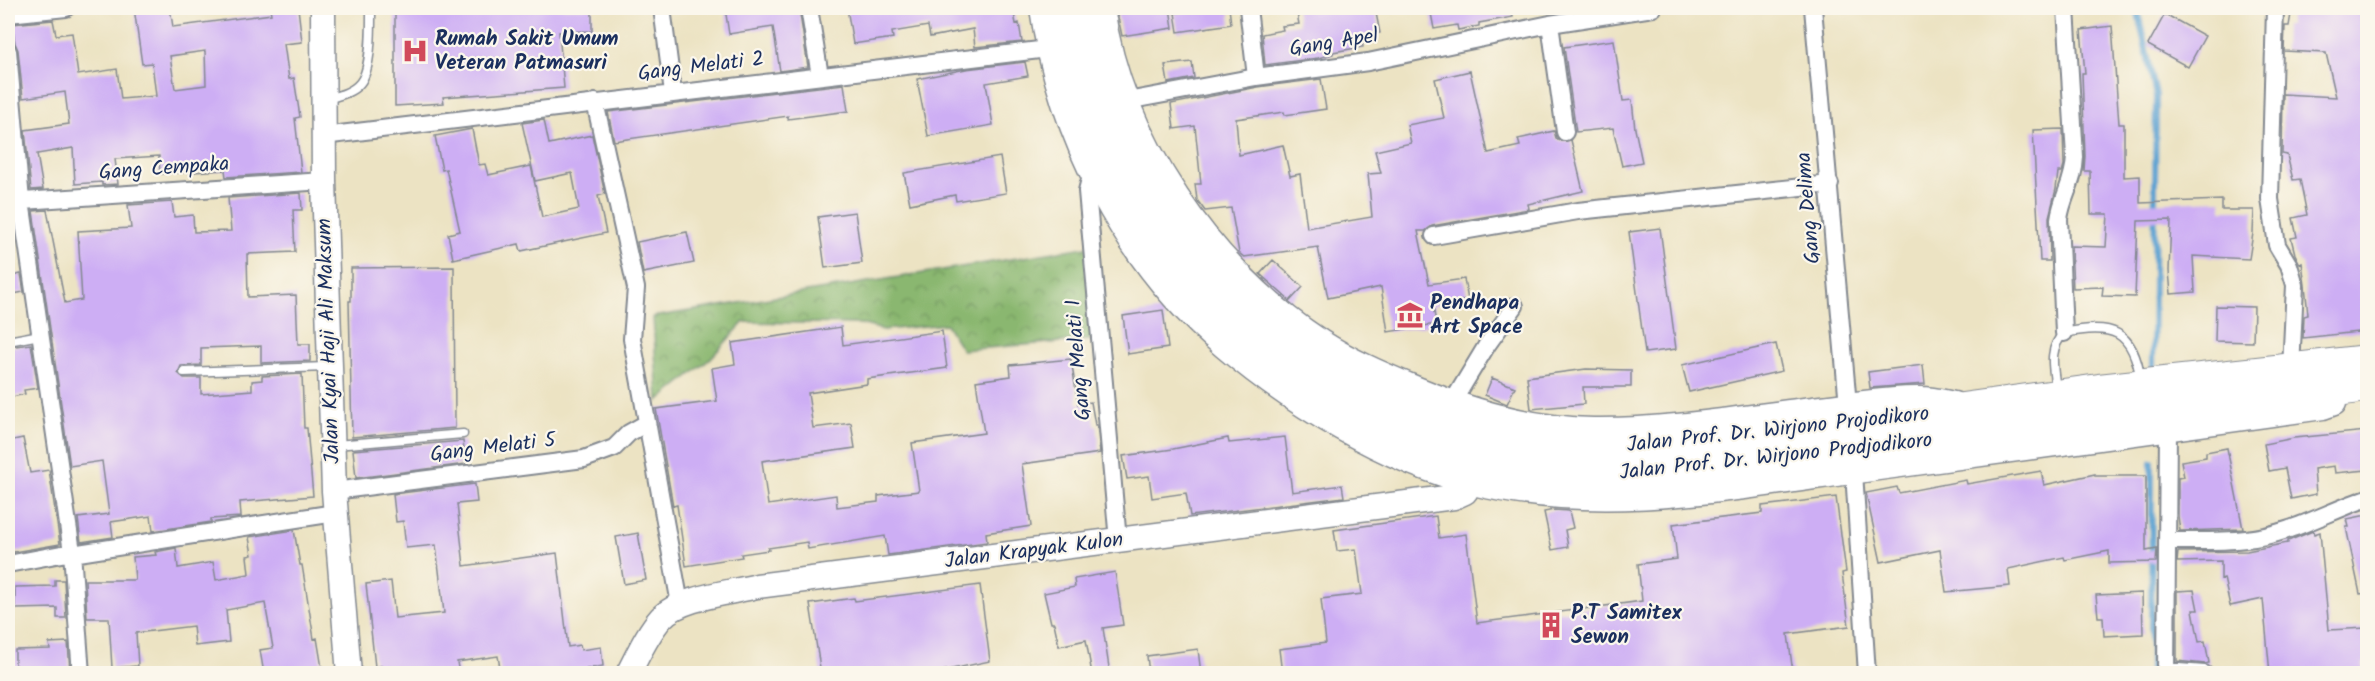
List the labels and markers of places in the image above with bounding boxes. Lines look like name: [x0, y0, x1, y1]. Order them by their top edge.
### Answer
place label: Rumah Sakit Umum Veteran Patmasuri: [435, 23, 618, 80]
hospital icon: Rumah Sakit Umum Veteran Patmasuri: [400, 36, 430, 66]
place label: Pendhapa Art Space: [1430, 287, 1523, 344]
museum icon: Pendhapa Art Space: [1395, 300, 1425, 330]
place label: P.T Samitex Sewon: [1571, 597, 1683, 654]
building icon: P.T Samitex Sewon: [1536, 610, 1566, 640]

